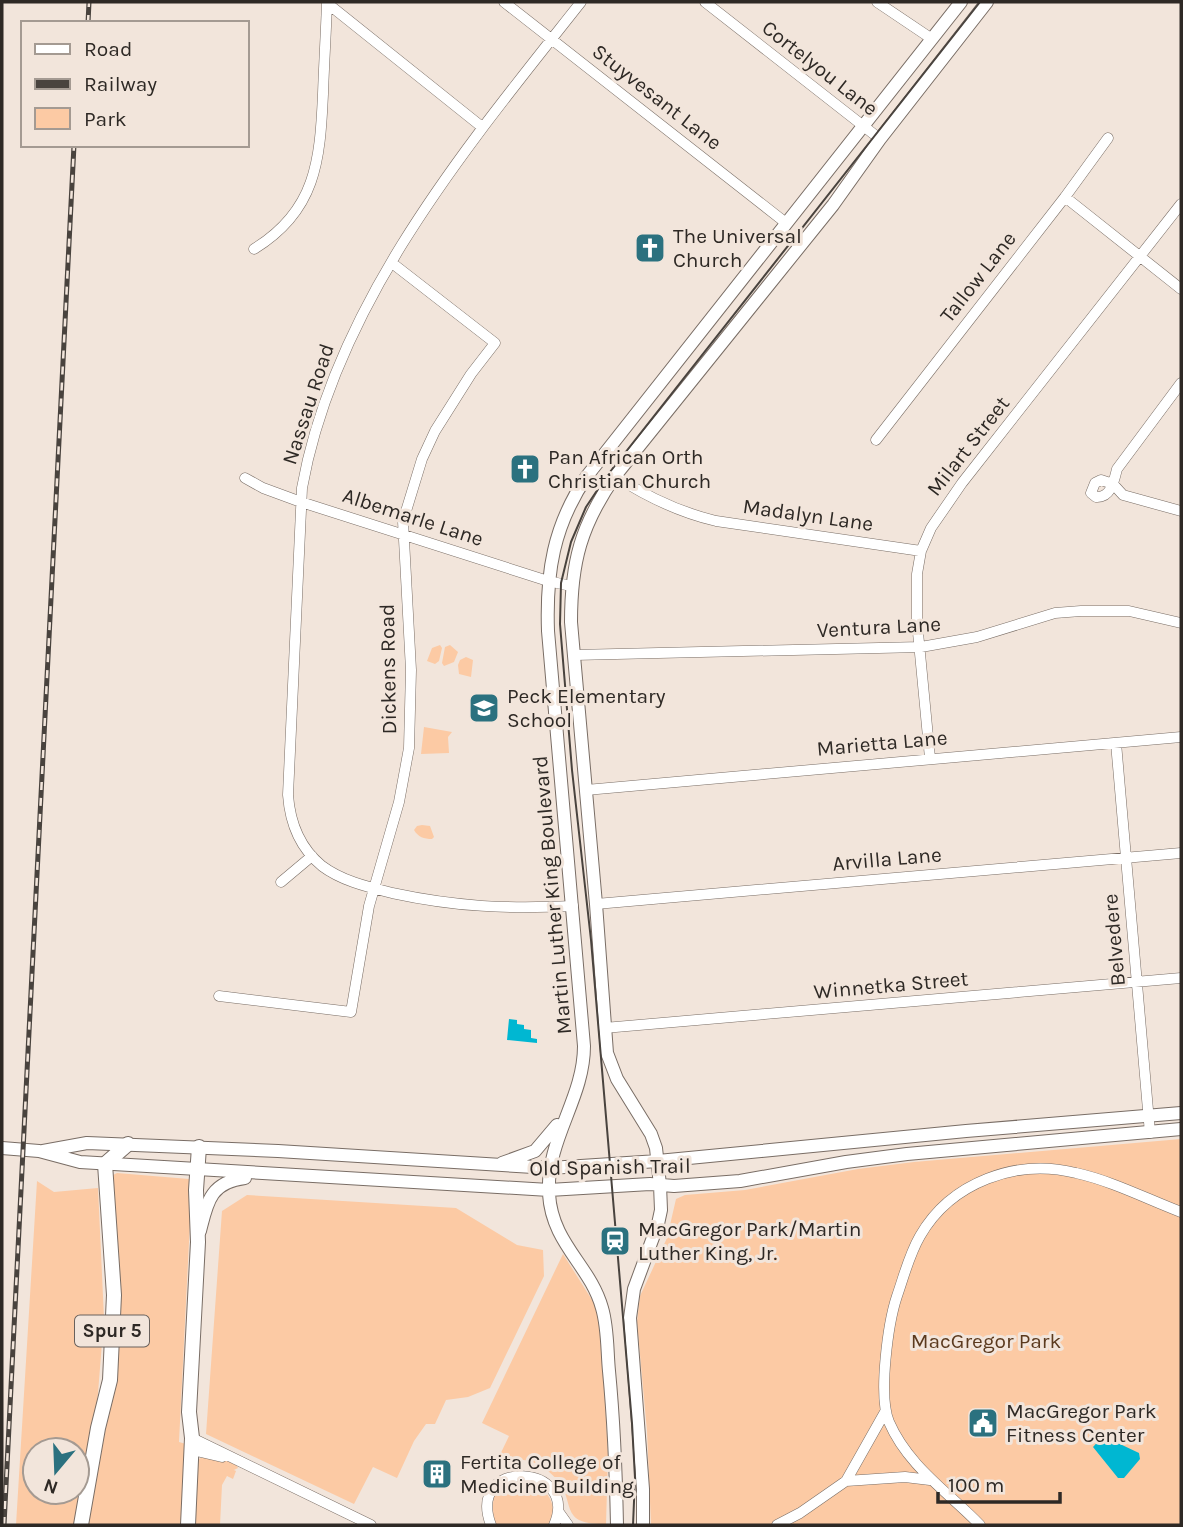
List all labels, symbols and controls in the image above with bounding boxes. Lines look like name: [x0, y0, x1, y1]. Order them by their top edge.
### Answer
street label: Cortelyou Lane: [757, 15, 883, 121]
legend: [21, 21, 248, 147]
text: Road: [84, 37, 132, 61]
street label: Stuyvesant Lane: [588, 39, 726, 155]
text: Railway: [84, 72, 157, 96]
text: Park: [84, 107, 127, 131]
place label: The Universal Church: [673, 224, 802, 272]
street label: Tallow Lane: [935, 227, 1021, 327]
church icon: The Universal Church: [633, 231, 667, 265]
street label: Nassau Road: [277, 341, 339, 467]
street label: Milart Street: [922, 391, 1014, 501]
place label: Pan African Orth Christian Church: [548, 445, 711, 493]
church icon: Pan African Orth Christian Church: [508, 452, 542, 486]
street label: Albemarle Lane: [340, 483, 486, 551]
street label: Madalyn Lane: [741, 494, 875, 536]
street label: Dickens Road: [375, 603, 401, 735]
street label: Ventura Lane: [816, 612, 942, 642]
place label: Peck Elementary School: [507, 684, 666, 732]
school or university icon: Peck Elementary School: [467, 691, 501, 725]
street label: Marietta Lane: [816, 725, 948, 761]
street label: Martin Luther King Boulevard: [528, 755, 576, 1035]
street label: Arvilla Lane: [831, 842, 943, 876]
street label: Belvedere: [1098, 893, 1130, 987]
street label: Winnetka Street: [813, 966, 969, 1004]
street label: Old Spanish Trail: [529, 1154, 691, 1180]
place label: MacGregor Park/Martin Luther King, Jr.: [638, 1217, 861, 1265]
station icon: MacGregor Park/Martin Luther King, Jr.: [598, 1224, 632, 1258]
road number: Spur 5: [75, 1316, 149, 1346]
park label: MacGregor Park: [911, 1329, 1061, 1353]
place label: MacGregor Park Fitness Center: [1006, 1399, 1157, 1447]
public building icon: MacGregor Park Fitness Center: [966, 1406, 1000, 1440]
north arrow: [21, 1436, 91, 1506]
place label: Fertita College of Medicine Building: [460, 1450, 634, 1498]
building icon: Fertita College of Medicine Building: [420, 1457, 454, 1491]
scale bar: [938, 1460, 1060, 1504]
text: 100 m: [948, 1473, 1005, 1497]
text: N: [41, 1474, 61, 1499]

